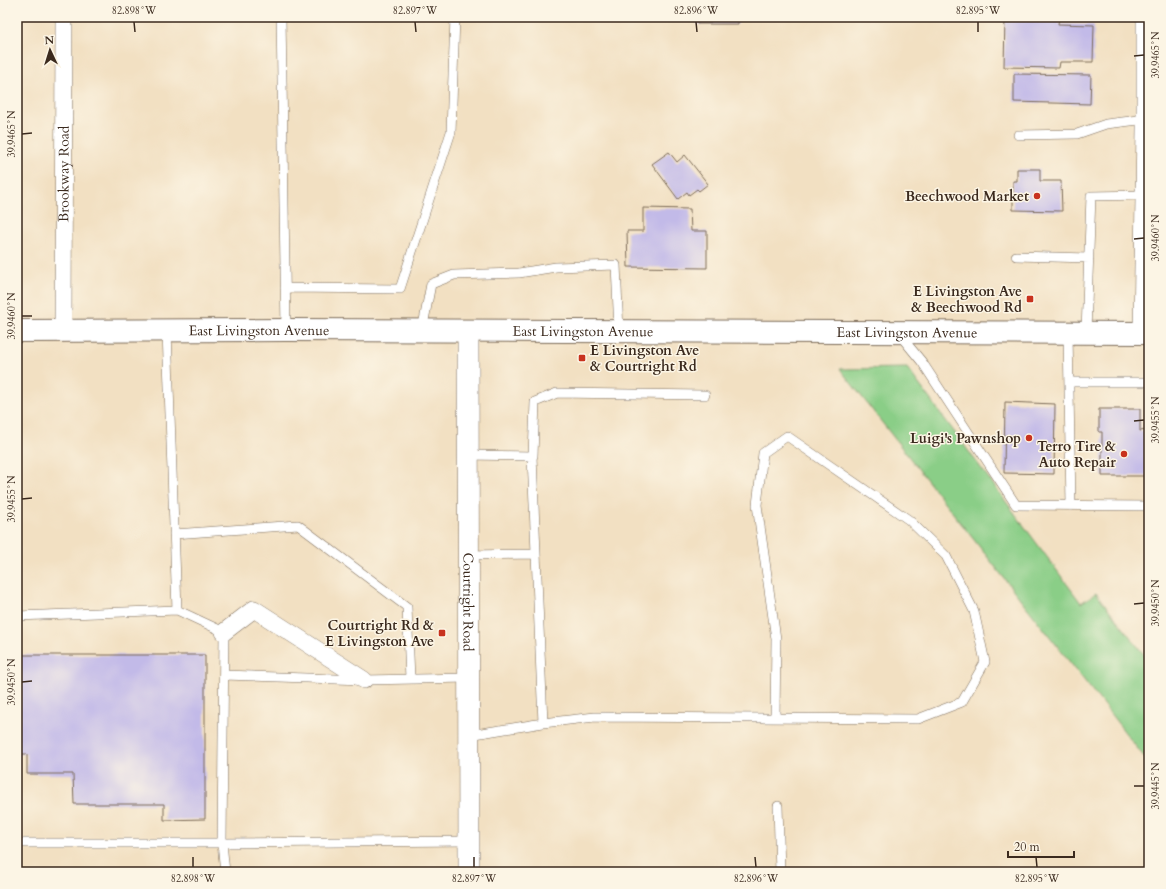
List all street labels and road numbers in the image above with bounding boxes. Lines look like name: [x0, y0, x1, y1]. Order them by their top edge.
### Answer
street label: Brookway Road: [54, 125, 74, 222]
street label: East Livingston Avenue: [189, 321, 329, 340]
street label: East Livingston Avenue: [513, 322, 653, 341]
street label: East Livingston Avenue: [837, 323, 977, 342]
street label: Courtright Road: [458, 552, 478, 652]

